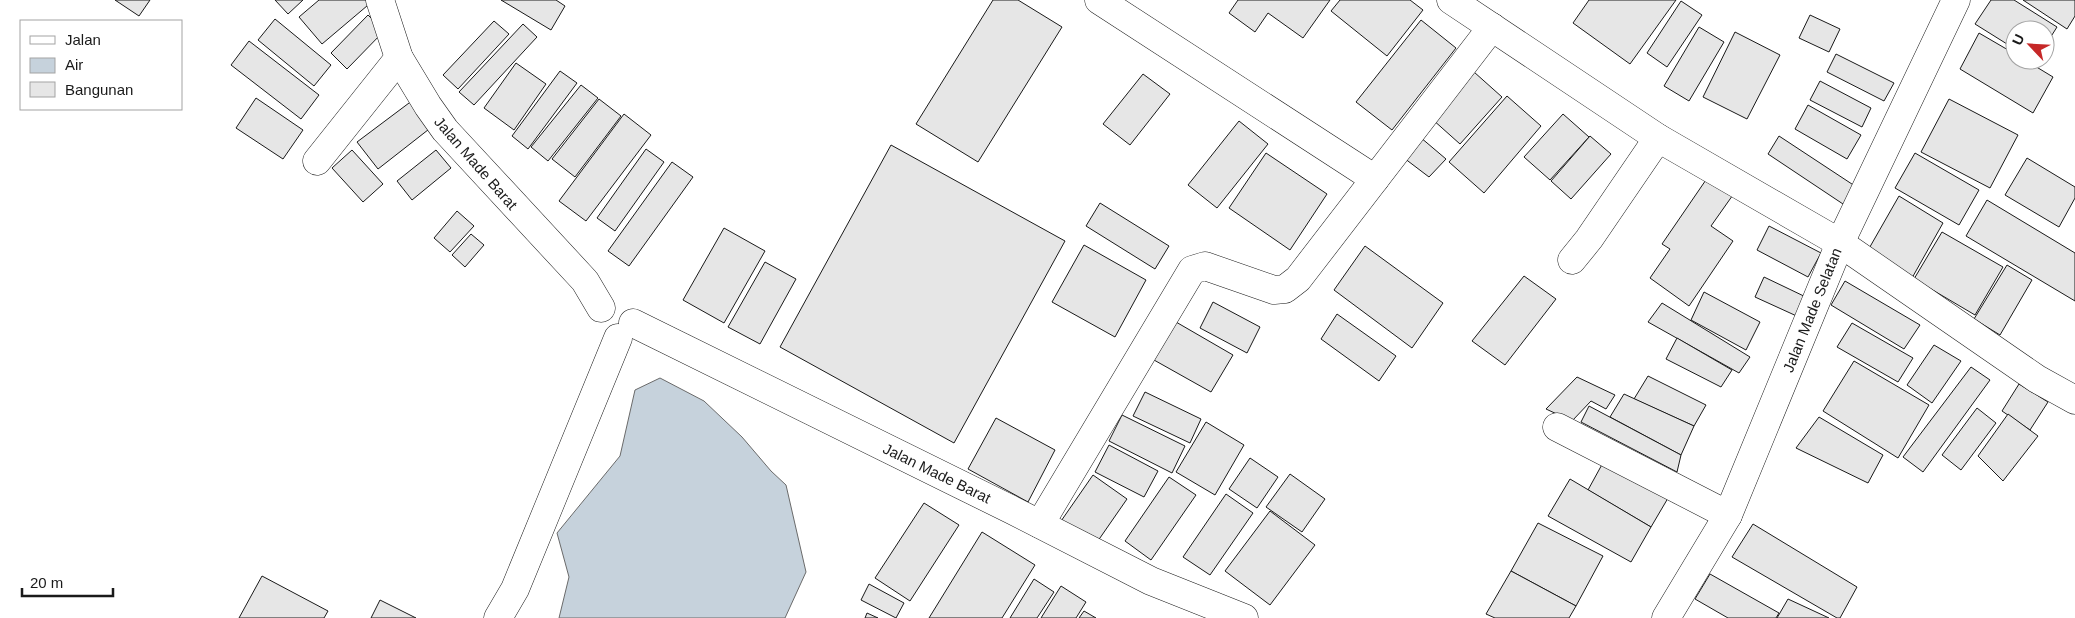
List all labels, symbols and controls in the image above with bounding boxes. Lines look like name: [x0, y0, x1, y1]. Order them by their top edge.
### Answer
legend: [20, 20, 182, 110]
north arrow: [2005, 20, 2055, 70]
text: Jalan: [65, 31, 101, 48]
text: U: [2009, 32, 2028, 47]
text: Air: [65, 56, 83, 73]
text: Bangunan: [65, 81, 133, 98]
street label: Jalan Made Barat: [431, 113, 522, 214]
street label: Jalan Made Selatan: [1779, 245, 1845, 375]
street label: Jalan Made Barat: [880, 440, 994, 507]
scale bar: [22, 566, 114, 598]
text: 20 m: [30, 574, 63, 591]

